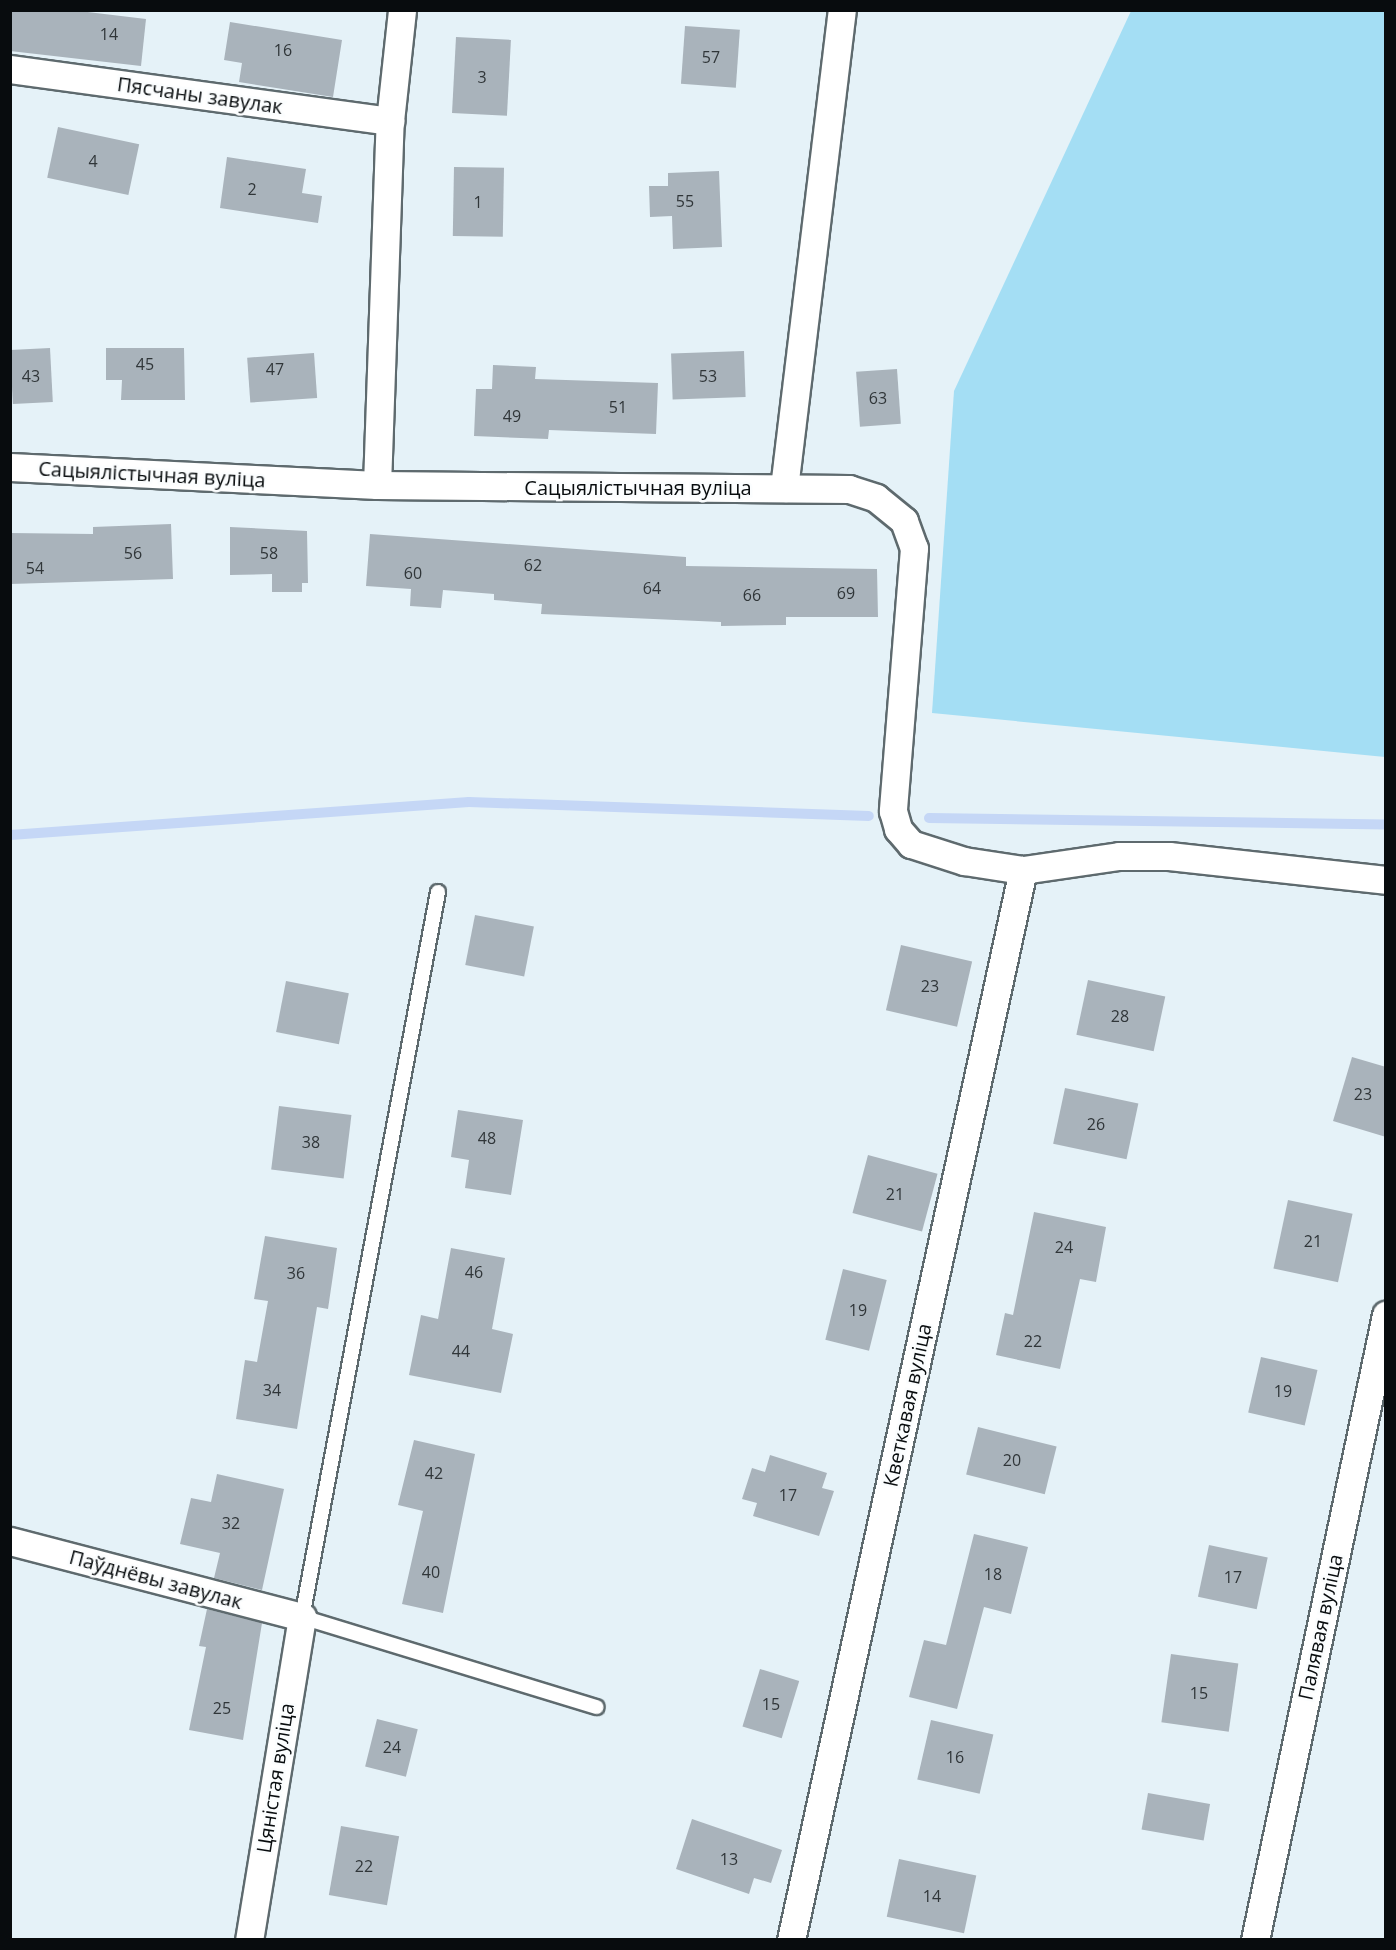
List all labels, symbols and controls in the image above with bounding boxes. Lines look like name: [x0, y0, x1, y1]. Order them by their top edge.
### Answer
house number: 14: [100, 24, 118, 44]
house number: 16: [274, 40, 292, 60]
house number: 57: [702, 47, 720, 67]
house number: 3: [477, 67, 487, 87]
street label: Пясчаны завулак: [116, 72, 284, 118]
house number: 4: [88, 151, 98, 171]
house number: 2: [247, 179, 257, 199]
house number: 55: [676, 191, 694, 211]
house number: 1: [473, 192, 483, 212]
house number: 45: [136, 354, 154, 374]
house number: 47: [266, 359, 284, 379]
house number: 43: [22, 366, 40, 386]
house number: 53: [699, 366, 717, 386]
house number: 63: [869, 388, 887, 408]
house number: 51: [609, 397, 627, 417]
house number: 49: [503, 406, 521, 426]
street label: Сацыялістычная вуліца: [38, 456, 266, 492]
street label: Сацыялістычная вуліца: [524, 475, 752, 499]
house number: 56: [124, 543, 142, 563]
house number: 58: [260, 543, 278, 563]
house number: 62: [524, 555, 542, 575]
house number: 54: [26, 558, 44, 578]
house number: 60: [404, 563, 422, 583]
house number: 64: [643, 578, 661, 598]
house number: 69: [837, 583, 855, 603]
house number: 66: [743, 585, 761, 605]
house number: 23: [921, 976, 939, 996]
house number: 28: [1111, 1006, 1129, 1026]
house number: 23: [1354, 1084, 1372, 1104]
house number: 26: [1087, 1114, 1105, 1134]
house number: 48: [478, 1128, 496, 1148]
house number: 38: [302, 1132, 320, 1152]
house number: 21: [886, 1184, 904, 1204]
house number: 21: [1304, 1231, 1322, 1251]
house number: 24: [1055, 1237, 1073, 1257]
house number: 46: [465, 1262, 483, 1282]
house number: 36: [287, 1263, 305, 1283]
house number: 19: [849, 1300, 867, 1320]
street label: Кветкавая вуліца: [878, 1321, 936, 1489]
house number: 22: [1024, 1331, 1042, 1351]
house number: 44: [452, 1341, 470, 1361]
house number: 34: [263, 1380, 281, 1400]
house number: 19: [1274, 1381, 1292, 1401]
house number: 20: [1003, 1450, 1021, 1470]
house number: 42: [425, 1463, 443, 1483]
house number: 17: [779, 1485, 797, 1505]
house number: 32: [222, 1513, 240, 1533]
street label: Паўднёвы завулак: [67, 1544, 245, 1614]
street label: Палявая вуліца: [1293, 1552, 1347, 1702]
house number: 40: [422, 1562, 440, 1582]
house number: 18: [984, 1564, 1002, 1584]
house number: 17: [1224, 1567, 1242, 1587]
house number: 15: [1190, 1683, 1208, 1703]
house number: 15: [762, 1694, 780, 1714]
house number: 25: [213, 1698, 231, 1718]
street label: Цяністая вуліца: [251, 1701, 299, 1855]
house number: 24: [383, 1737, 401, 1757]
house number: 16: [946, 1747, 964, 1767]
house number: 13: [720, 1849, 738, 1869]
house number: 22: [355, 1856, 373, 1876]
house number: 14: [923, 1886, 941, 1906]

